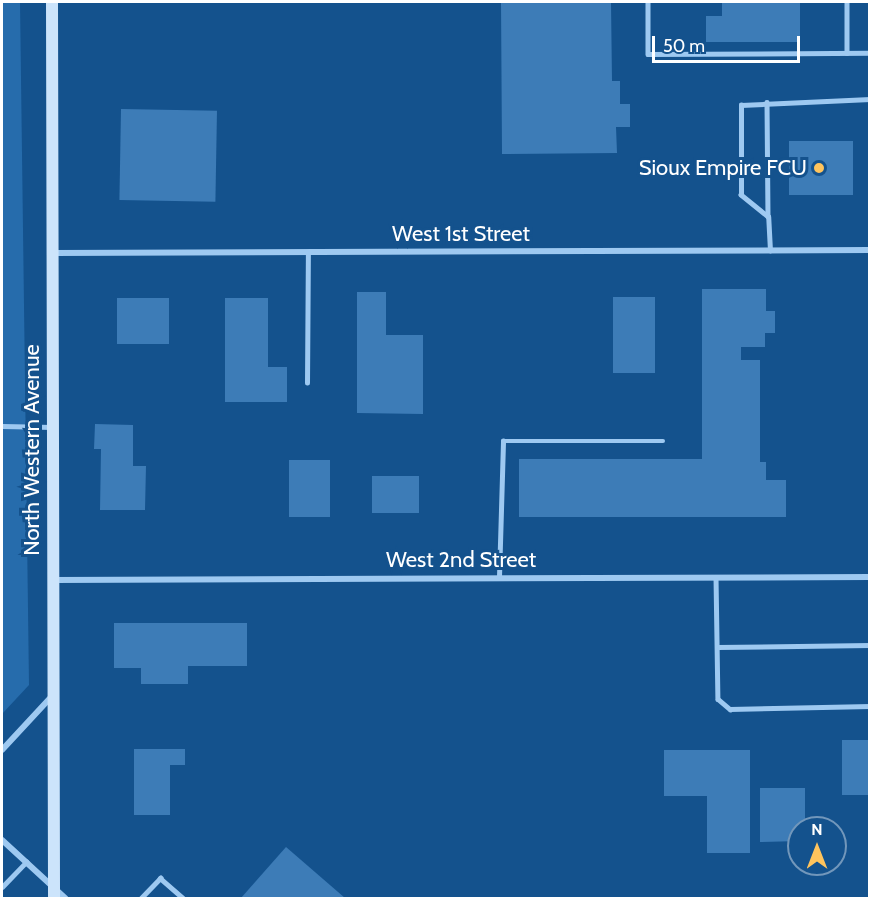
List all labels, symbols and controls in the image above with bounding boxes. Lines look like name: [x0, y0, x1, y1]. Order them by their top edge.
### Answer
scale bar: [655, 24, 804, 62]
text: 50 m: [663, 35, 705, 57]
place label: Sioux Empire FCU: [639, 155, 807, 181]
marker: Sioux Empire FCU: [812, 161, 826, 175]
street label: West 1st Street: [392, 221, 530, 247]
street label: North Western Avenue: [19, 344, 45, 556]
street label: West 2nd Street: [386, 547, 536, 573]
north arrow: [787, 816, 847, 876]
text: N: [811, 820, 823, 839]

